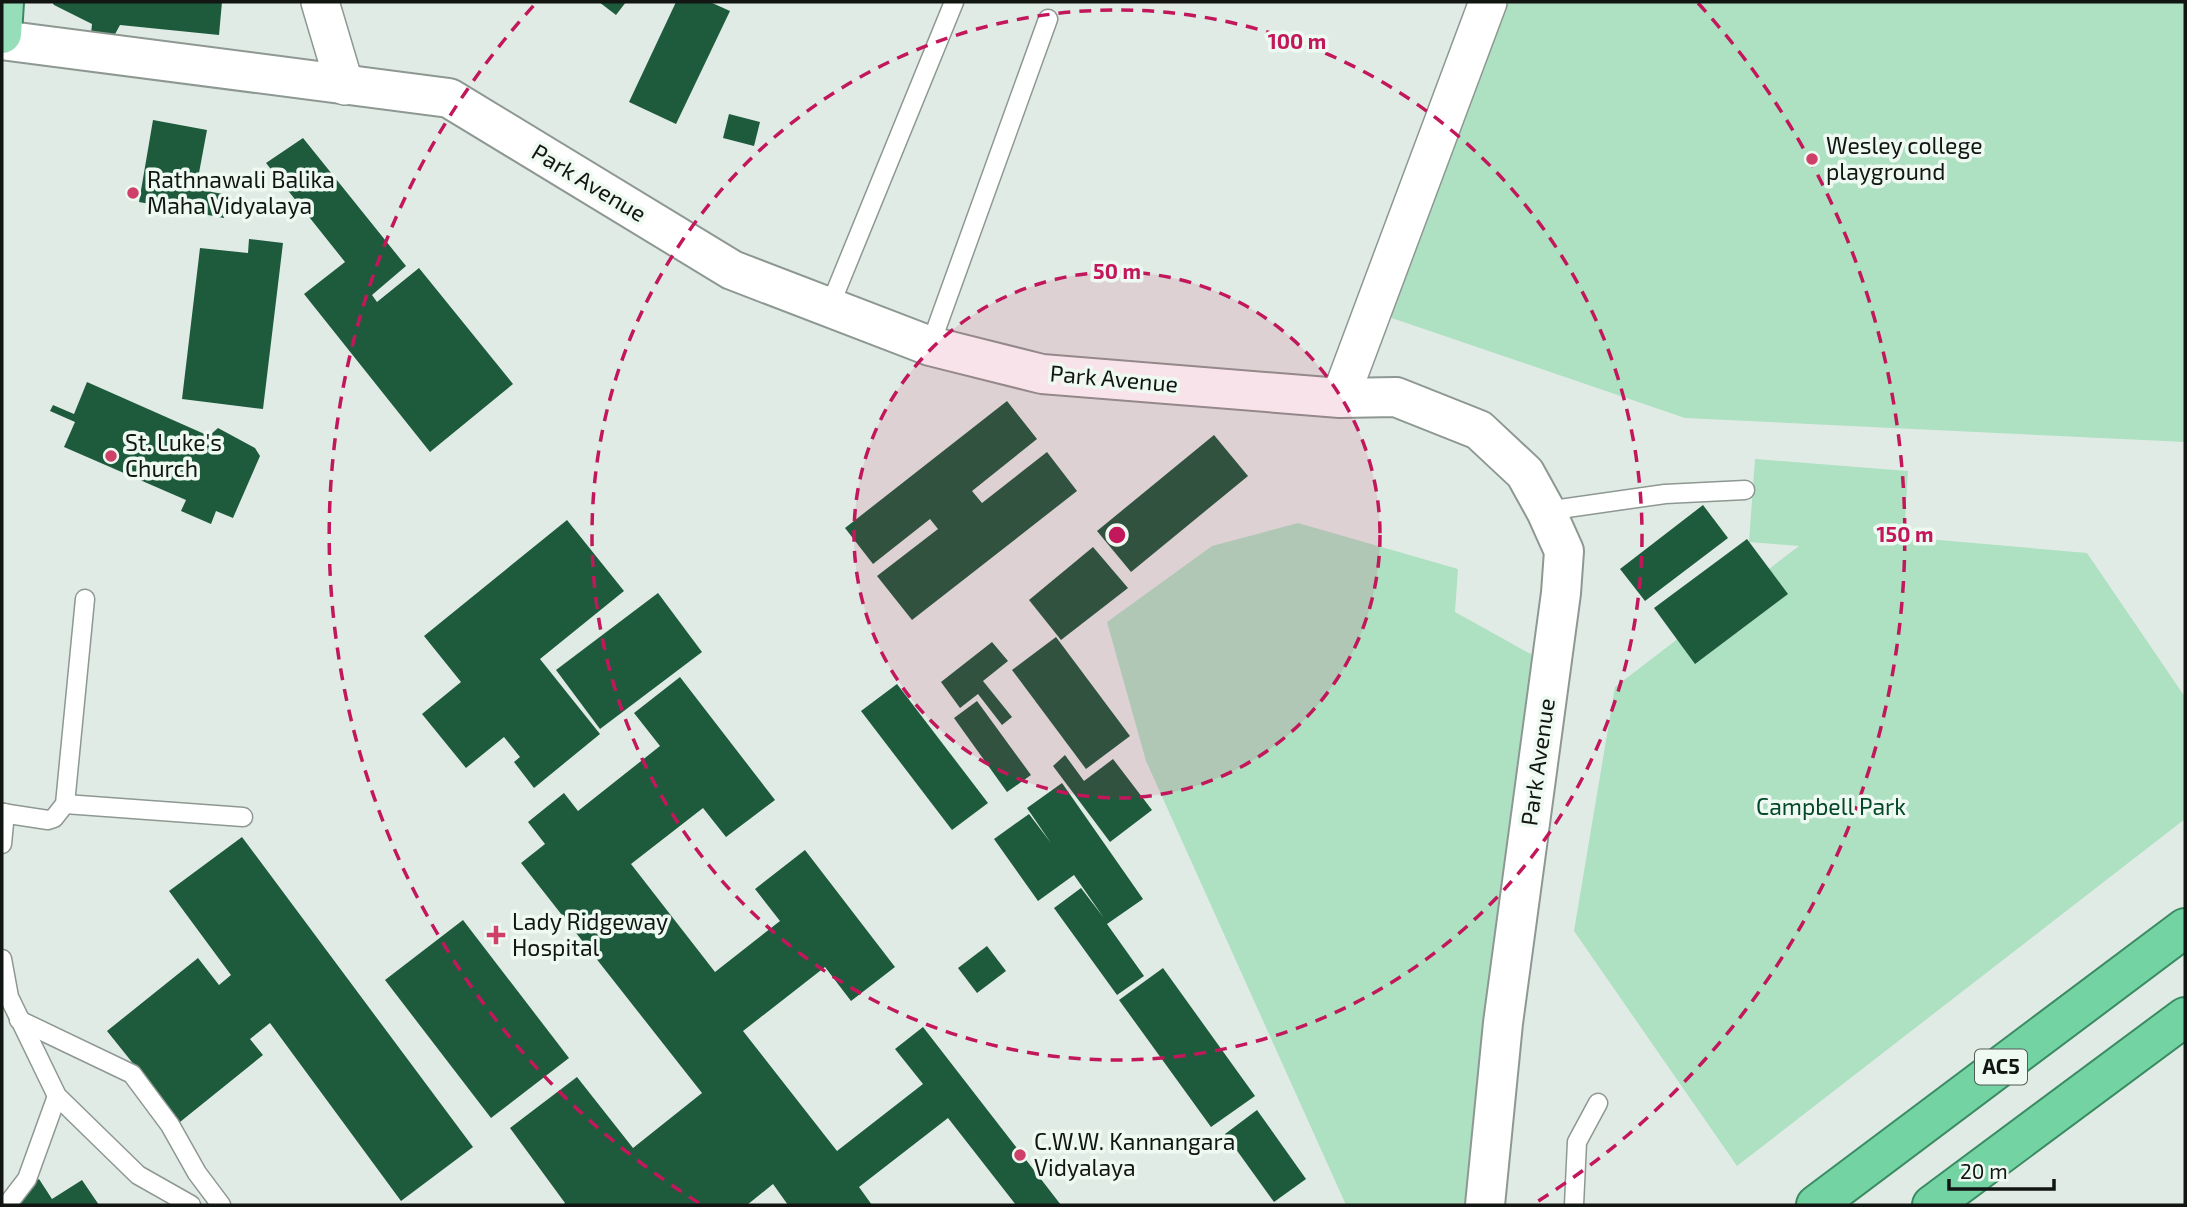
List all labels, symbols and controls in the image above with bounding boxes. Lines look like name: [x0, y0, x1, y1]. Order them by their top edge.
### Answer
text: 100 m: [1268, 28, 1326, 53]
place label: Wesley college playground: [1826, 131, 1983, 185]
street label: Park Avenue: [527, 137, 652, 227]
marker: Wesley college playground: [1804, 151, 1820, 167]
place label: Rathnawali Balika Maha Vidyalaya: [147, 165, 335, 219]
marker: Rathnawali Balika Maha Vidyalaya: [125, 185, 141, 201]
text: 50 m: [1093, 258, 1141, 283]
street label: Park Avenue: [1049, 358, 1179, 398]
place label: St. Luke's Church: [125, 428, 222, 482]
marker: St. Luke's Church: [103, 448, 119, 464]
text: 150 m: [1877, 521, 1933, 546]
centre of rings: [1105, 523, 1129, 547]
street label: Park Avenue: [1514, 696, 1560, 827]
park label: Campbell Park: [1756, 792, 1906, 820]
place label: Lady Ridgeway Hospital: [512, 907, 668, 961]
marker: Lady Ridgeway Hospital: [486, 925, 506, 945]
road number: AC5: [1975, 1050, 2027, 1084]
place label: C.W.W. Kannangara Vidyalaya: [1034, 1127, 1235, 1181]
marker: C.W.W. Kannangara Vidyalaya: [1012, 1147, 1028, 1163]
scale bar: [1949, 1148, 2054, 1192]
text: 20 m: [1960, 1158, 2008, 1183]

